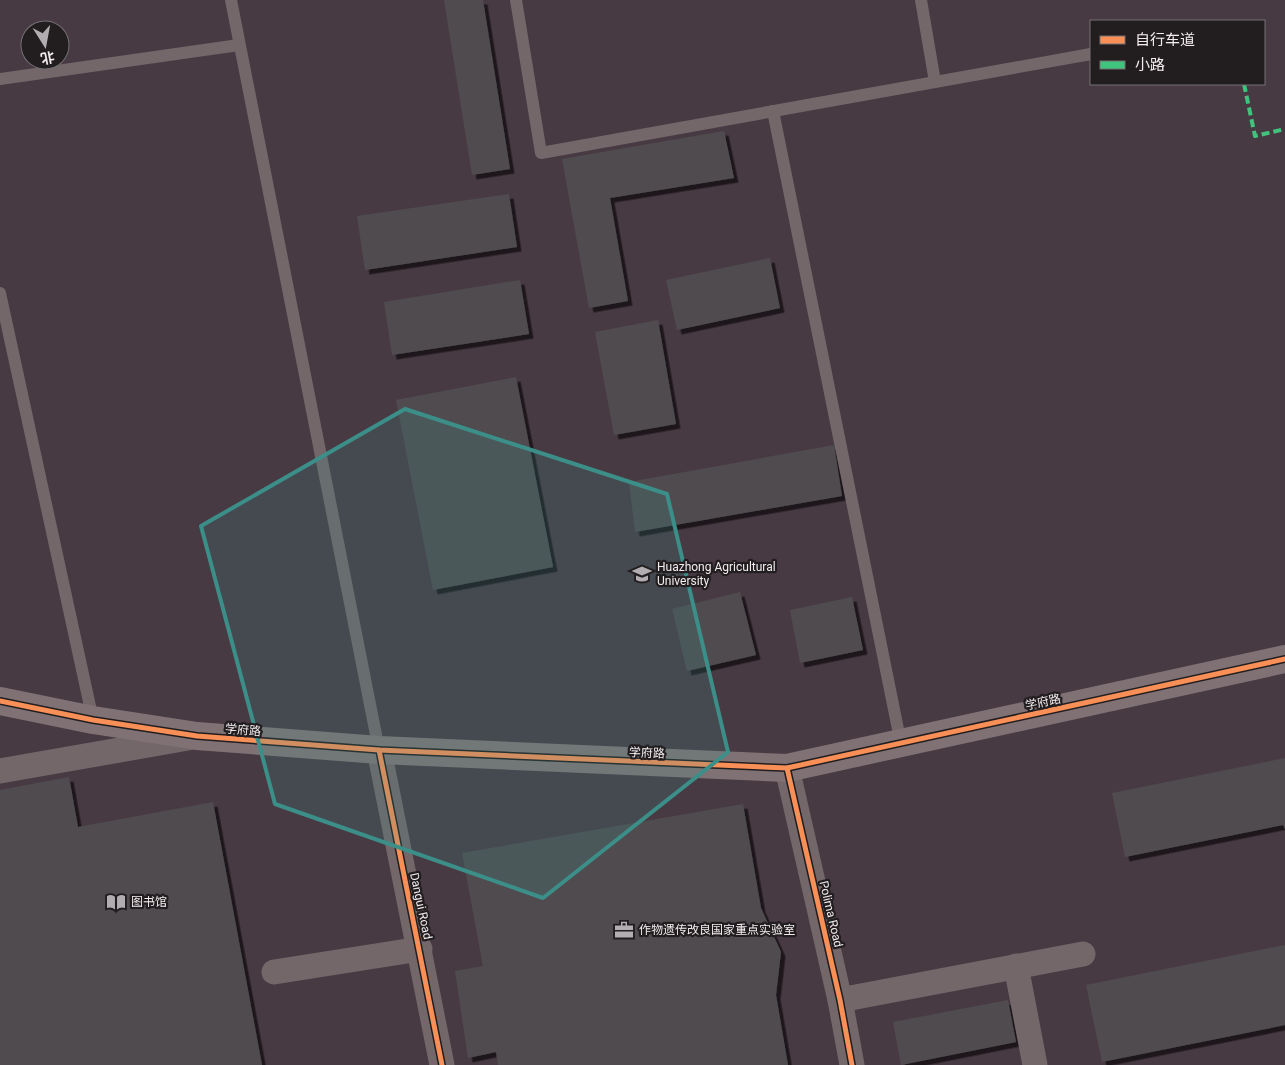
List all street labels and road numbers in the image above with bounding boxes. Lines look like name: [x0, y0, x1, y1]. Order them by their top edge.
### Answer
street label: 学府路: [1024, 691, 1062, 713]
street label: 学府路: [224, 721, 262, 739]
street label: 学府路: [629, 745, 665, 761]
street label: Dangui Road: [407, 871, 435, 941]
street label: Polima Road: [817, 879, 845, 949]

